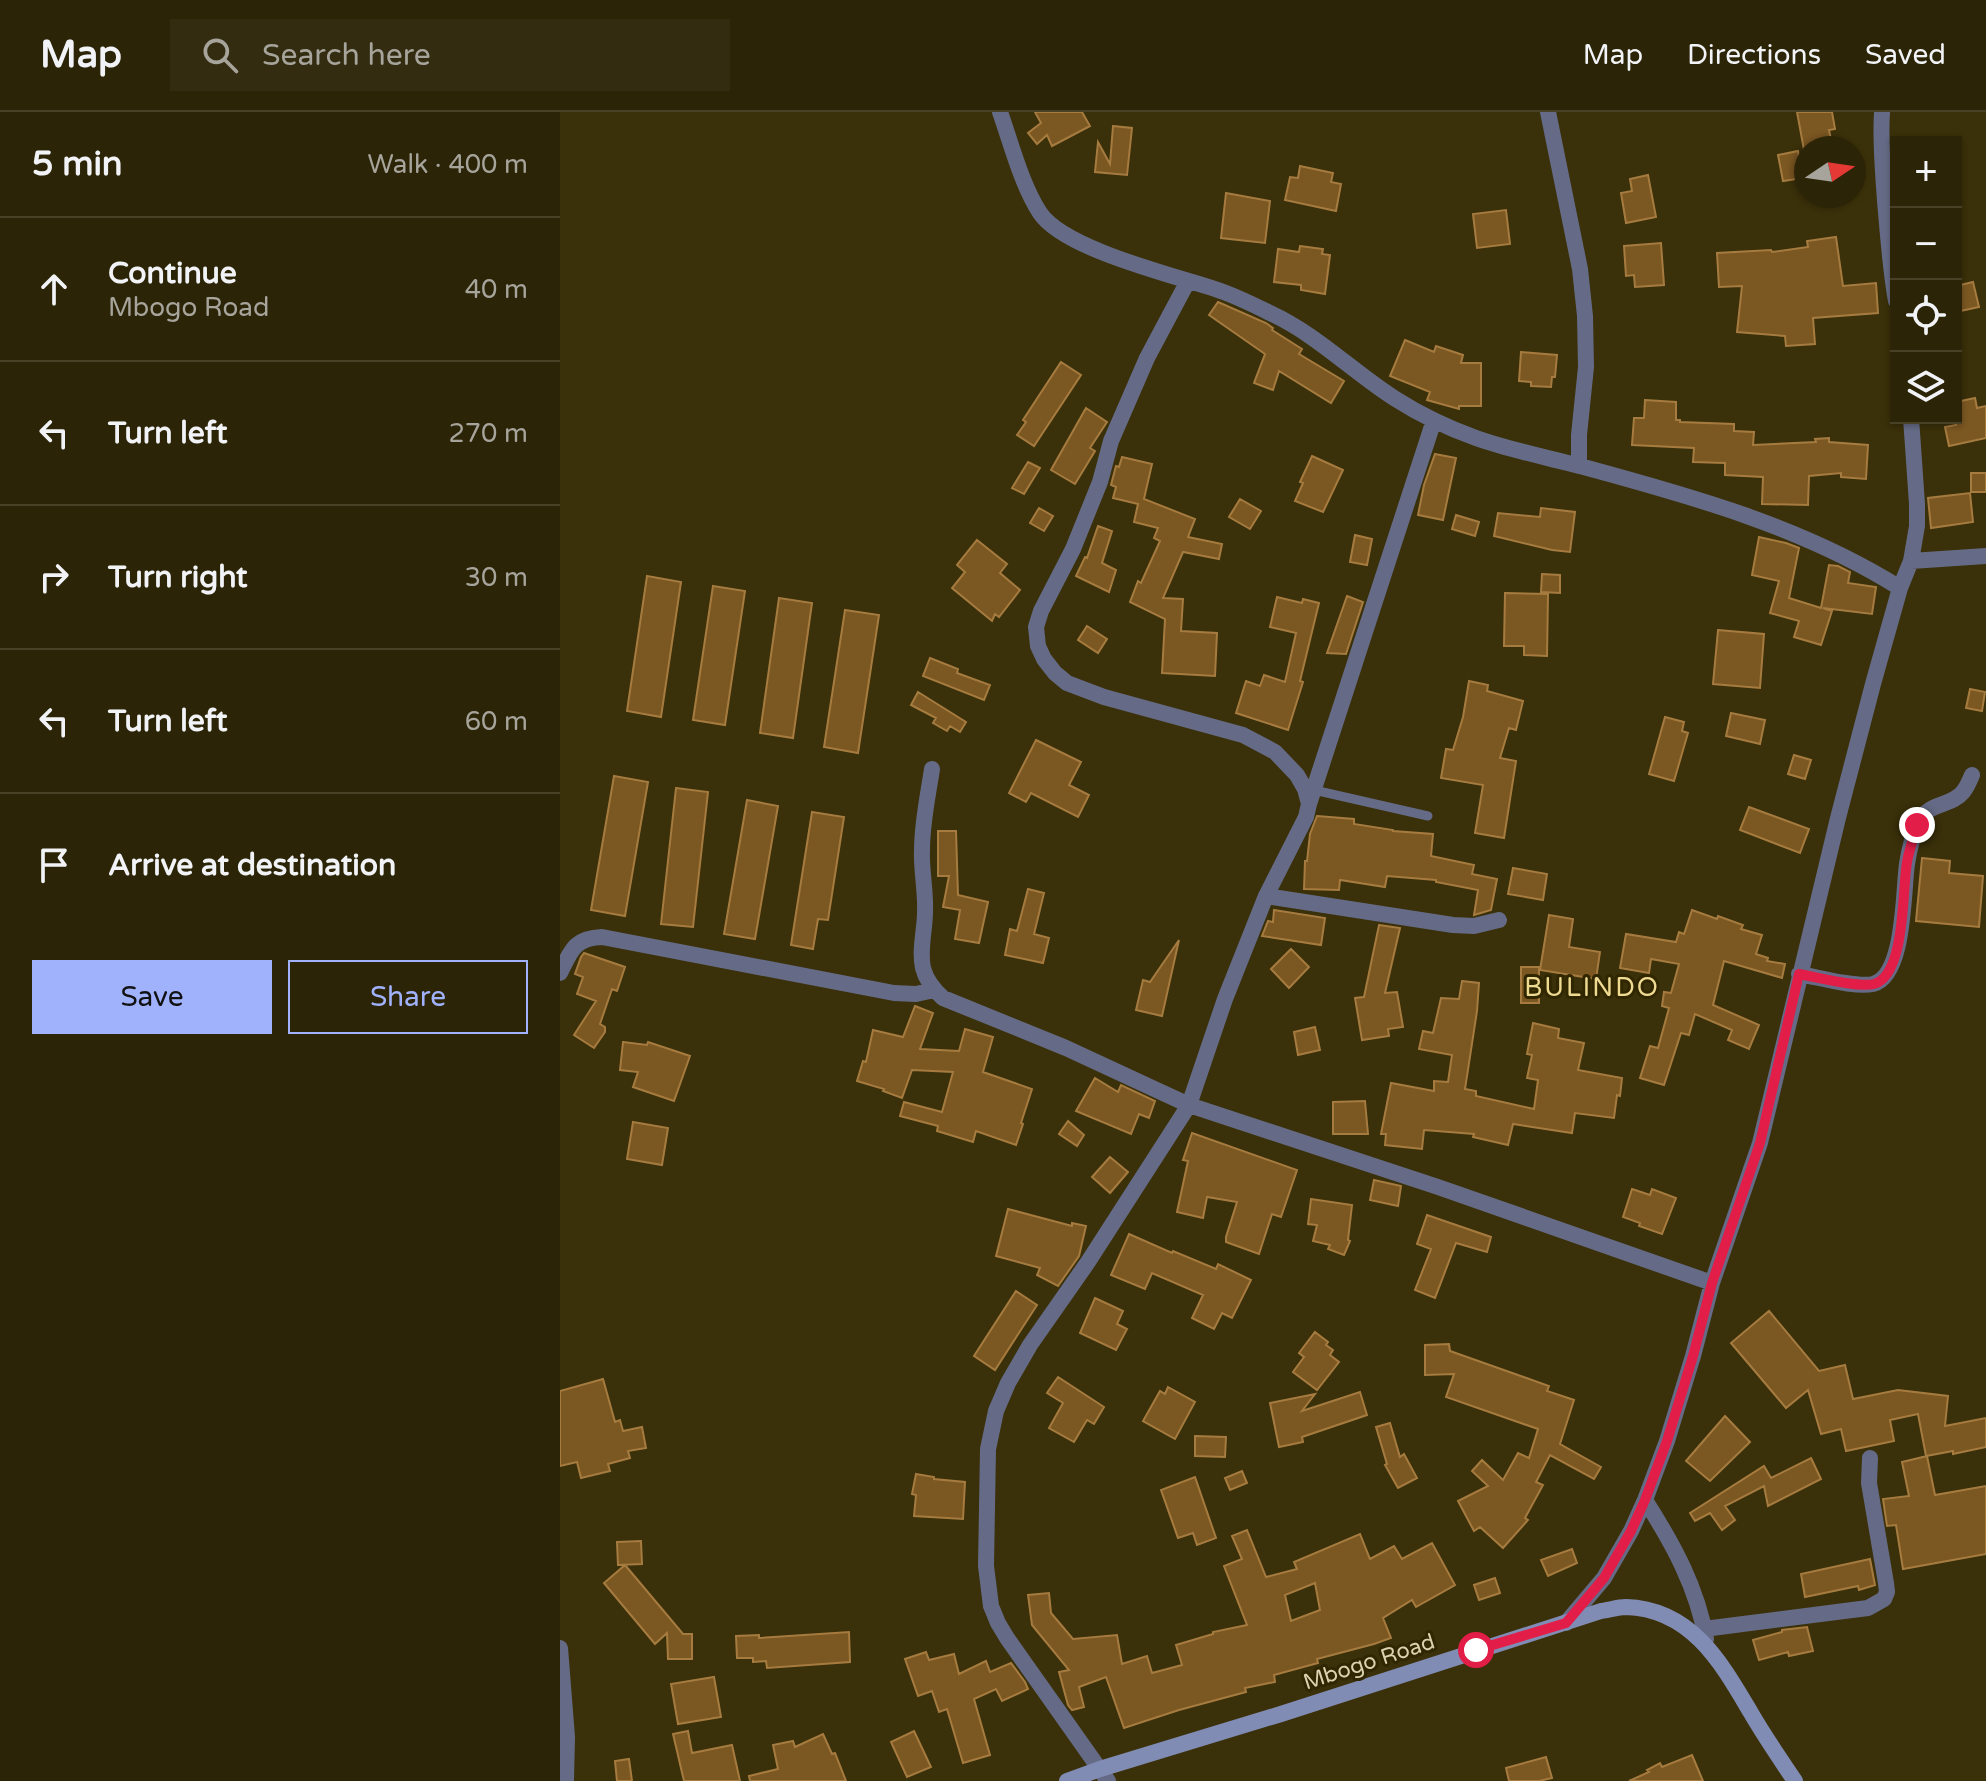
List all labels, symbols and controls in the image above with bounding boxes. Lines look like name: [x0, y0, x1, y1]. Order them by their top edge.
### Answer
search box: [170, 19, 730, 91]
text: Map: [40, 32, 122, 78]
icon: search: [198, 33, 242, 77]
text: Search here: [262, 37, 431, 74]
text: Map: [1583, 38, 1643, 72]
text: Directions: [1687, 38, 1821, 72]
text: Saved: [1865, 38, 1946, 72]
north arrow: [1794, 136, 1866, 208]
map controls: [1890, 136, 1962, 424]
button: +: [1890, 136, 1962, 208]
text: 5 min: [32, 144, 123, 185]
text: Walk · 400 m: [368, 149, 528, 180]
button: −: [1890, 208, 1962, 280]
text: Continue: [108, 255, 237, 292]
icon: ahead: [32, 267, 76, 311]
text: 40 m: [465, 274, 528, 305]
button: locate: [1890, 280, 1962, 352]
text: Mbogo Road: [108, 292, 269, 323]
button: layers: [1890, 352, 1962, 424]
icon: left: [32, 411, 76, 455]
text: Turn left: [108, 415, 227, 452]
text: 270 m: [448, 418, 528, 449]
icon: right: [32, 555, 76, 599]
text: Turn right: [108, 559, 248, 596]
text: 30 m: [465, 562, 528, 593]
icon: left: [32, 699, 76, 743]
text: Turn left: [108, 703, 227, 740]
text: 60 m: [465, 706, 528, 737]
route end: [1899, 807, 1935, 843]
icon: arrive: [32, 843, 76, 887]
text: Arrive at destination: [108, 847, 396, 884]
button: Save: [32, 960, 272, 1034]
button: Share: [288, 960, 528, 1034]
district label: BULINDO: [1524, 972, 1660, 1003]
street label: Mbogo Road: [1300, 1629, 1438, 1695]
route start: [1458, 1632, 1494, 1668]

